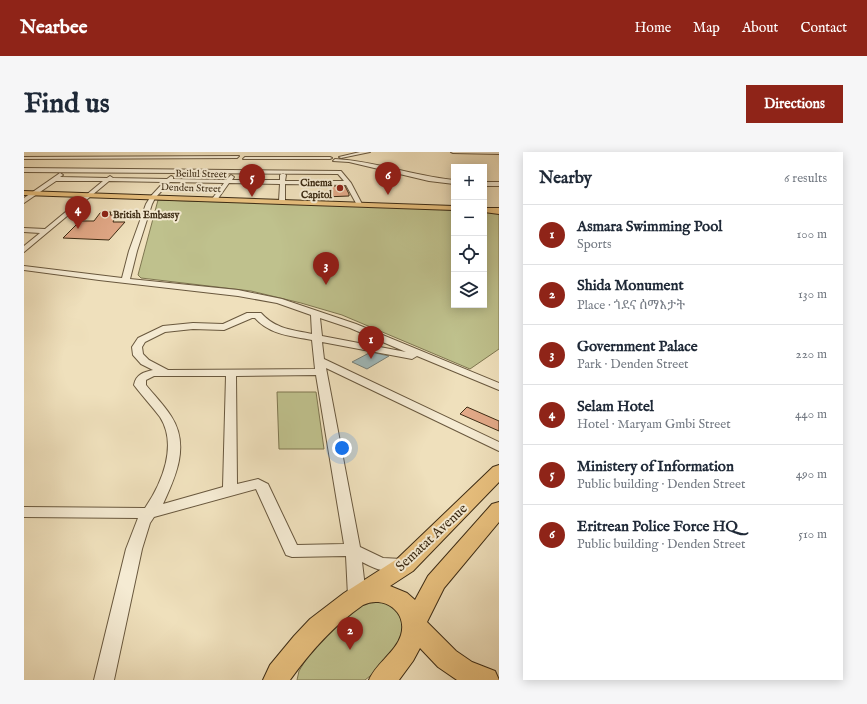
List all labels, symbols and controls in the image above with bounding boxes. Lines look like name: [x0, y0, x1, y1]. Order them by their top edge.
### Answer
text: Nearbee: [20, 16, 87, 40]
text: Home: [635, 19, 671, 37]
text: Map: [693, 19, 720, 37]
text: About: [742, 19, 778, 37]
text: Contact: [800, 19, 847, 37]
button: Directions: [746, 85, 843, 123]
text: Find us: [24, 87, 110, 122]
pin: 6: [375, 162, 401, 195]
pin: 5: [239, 164, 265, 197]
map controls: [451, 164, 487, 308]
button: +: [451, 164, 487, 200]
street label: Beilul Street: [175, 168, 227, 181]
text: Nearby: [539, 168, 592, 189]
text: 6 results: [784, 170, 827, 187]
place label: Cinema Capitol: [300, 177, 333, 202]
street label: Denden Street: [161, 181, 222, 196]
marker: Cinema Capitol: [335, 183, 345, 193]
pin: 4: [65, 196, 91, 229]
button: −: [451, 200, 487, 236]
marker: British Embassy: [100, 209, 110, 219]
place label: British Embassy: [113, 209, 180, 222]
text: Asmara Swimming Pool: [577, 217, 722, 236]
text: 1: [550, 226, 554, 243]
text: 100 m: [797, 226, 827, 243]
button: locate: [451, 236, 487, 272]
text: Sports: [577, 236, 612, 253]
pin: 3: [313, 252, 339, 285]
button: layers: [451, 272, 487, 308]
text: Shida Monument: [577, 276, 684, 295]
text: 2: [549, 286, 555, 303]
text: 130 m: [798, 286, 827, 303]
text: Place · ጎደና ሰማእታት: [577, 297, 685, 314]
pin: 1: [358, 326, 384, 359]
text: Government Palace: [577, 337, 698, 356]
text: 3: [550, 346, 554, 363]
text: 220 m: [796, 346, 827, 363]
text: Park · Denden Street: [577, 356, 689, 373]
text: Selam Hotel: [577, 397, 654, 416]
text: 4: [549, 406, 555, 423]
text: 440 m: [795, 406, 827, 423]
text: Hotel · Maryam Gmbi Street: [577, 416, 731, 433]
your location: [332, 438, 352, 458]
text: Ministery of Information: [577, 457, 734, 476]
text: 5: [550, 466, 554, 483]
text: 490 m: [796, 466, 827, 483]
text: Public building · Denden Street: [577, 476, 745, 493]
street label: Sematat Avenue: [392, 499, 472, 576]
text: Eritrean Police Force HQ: [577, 517, 738, 536]
text: 6: [549, 526, 555, 543]
text: 510 m: [798, 526, 827, 543]
text: Public building · Denden Street: [577, 536, 745, 553]
pin: 2: [337, 617, 363, 650]

